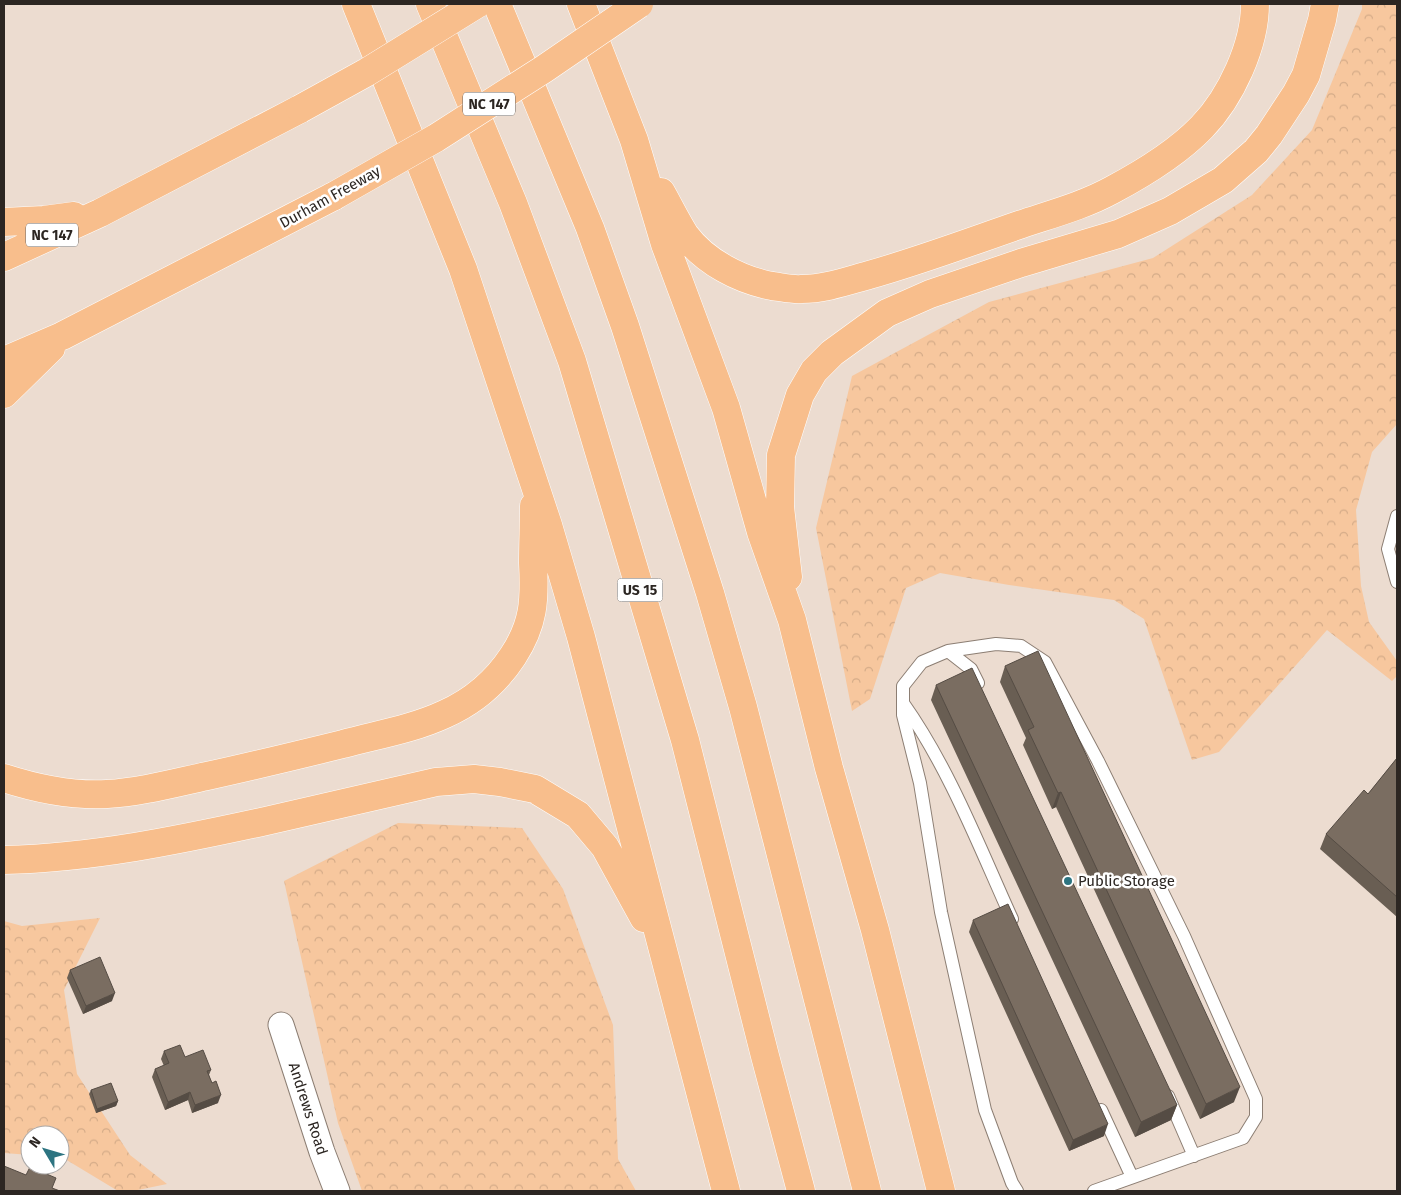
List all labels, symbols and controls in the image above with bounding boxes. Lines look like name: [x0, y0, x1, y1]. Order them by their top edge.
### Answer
road number: NC 147: [463, 92, 515, 116]
street label: Durham Freeway: [276, 162, 384, 232]
road number: NC 147: [26, 224, 78, 246]
road number: US 15: [618, 578, 662, 602]
place label: Public Storage: [1078, 872, 1175, 890]
marker: Public Storage: [1062, 875, 1074, 887]
street label: Andrews Road: [285, 1060, 331, 1157]
north arrow: [20, 1125, 70, 1175]
text: N: [26, 1133, 45, 1151]

